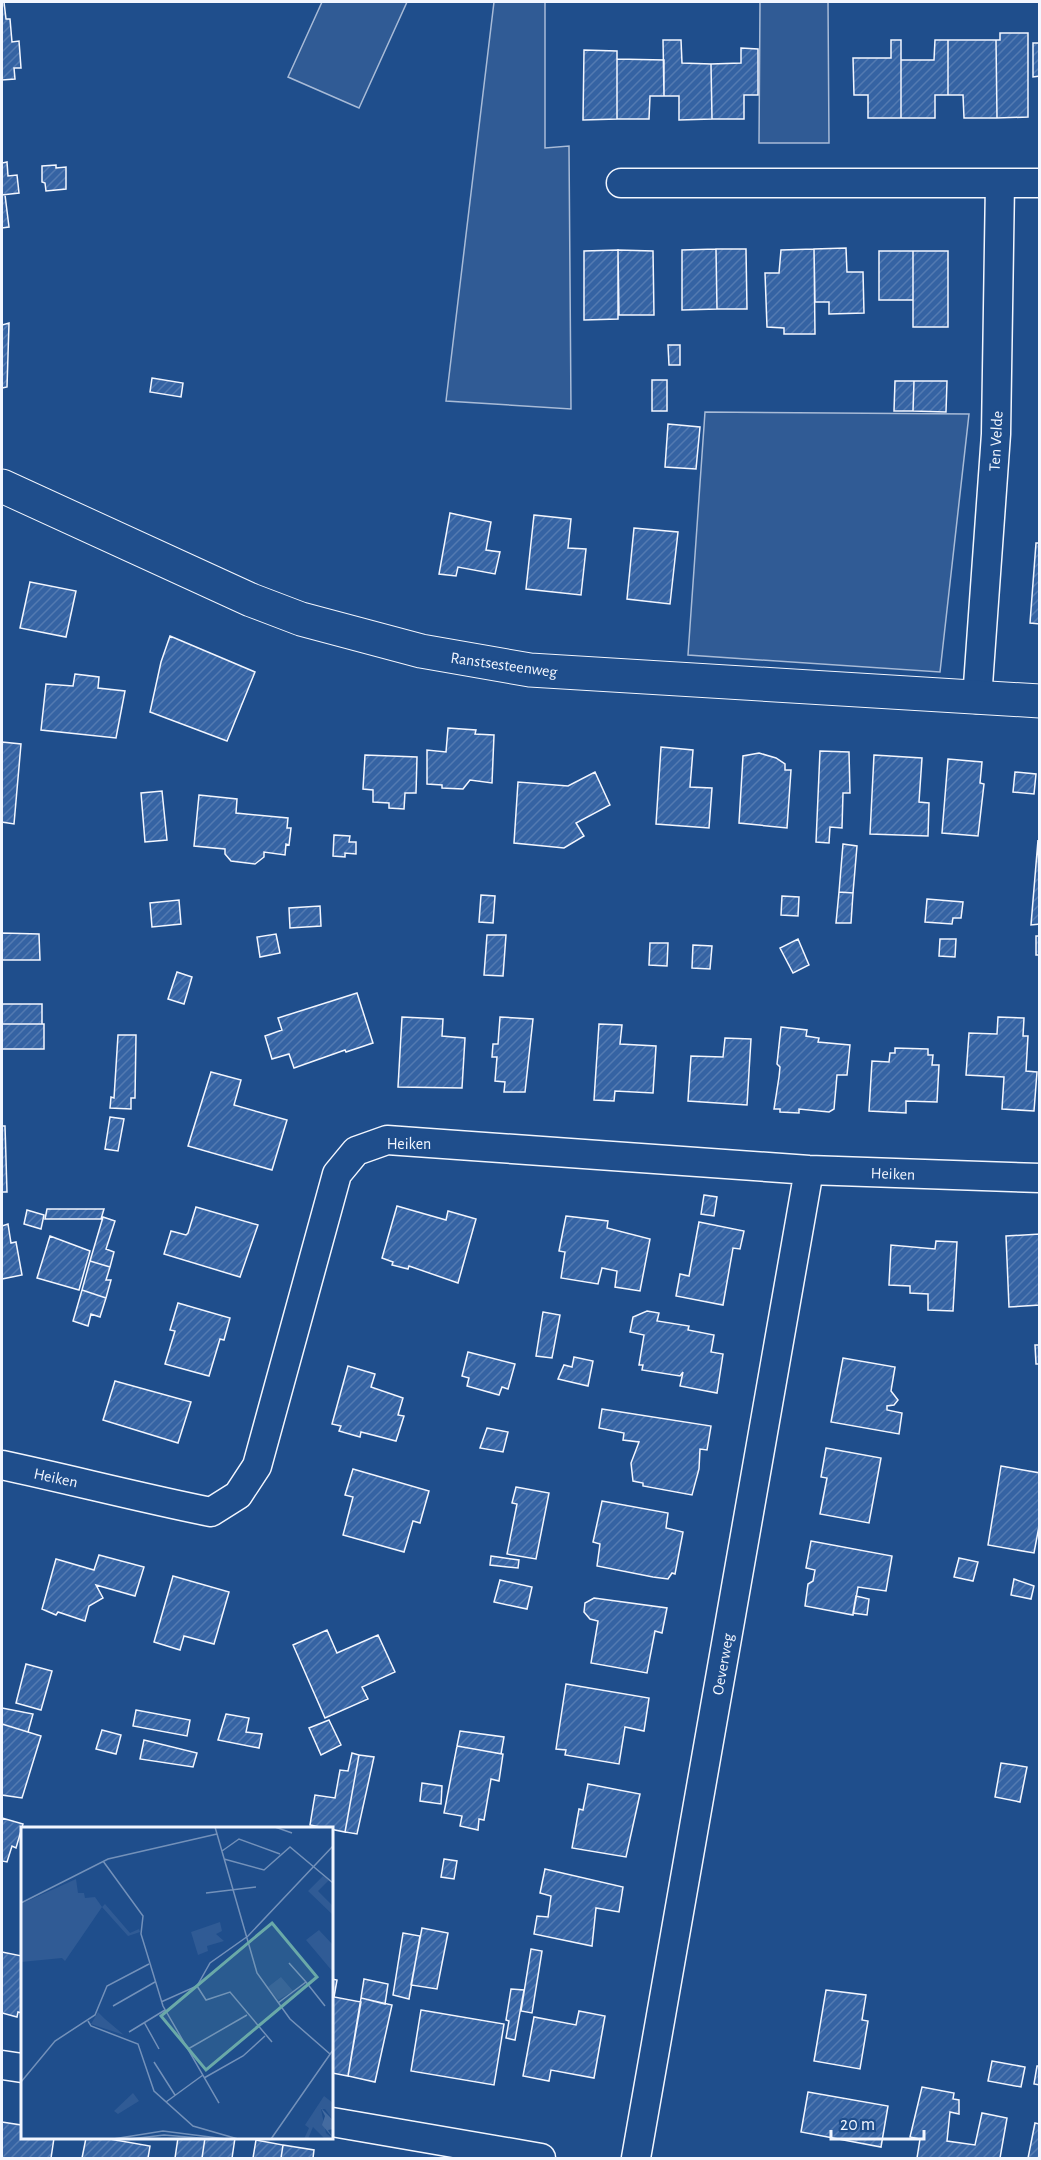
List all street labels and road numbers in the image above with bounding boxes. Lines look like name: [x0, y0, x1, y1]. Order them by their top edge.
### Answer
street label: Ten Velde: [986, 410, 1006, 472]
street label: Ranstsesteenweg: [450, 650, 558, 680]
street label: Heiken: [387, 1136, 431, 1152]
street label: Heiken: [870, 1165, 916, 1183]
street label: Heiken: [32, 1466, 79, 1490]
street label: Oeverweg: [710, 1632, 736, 1696]

